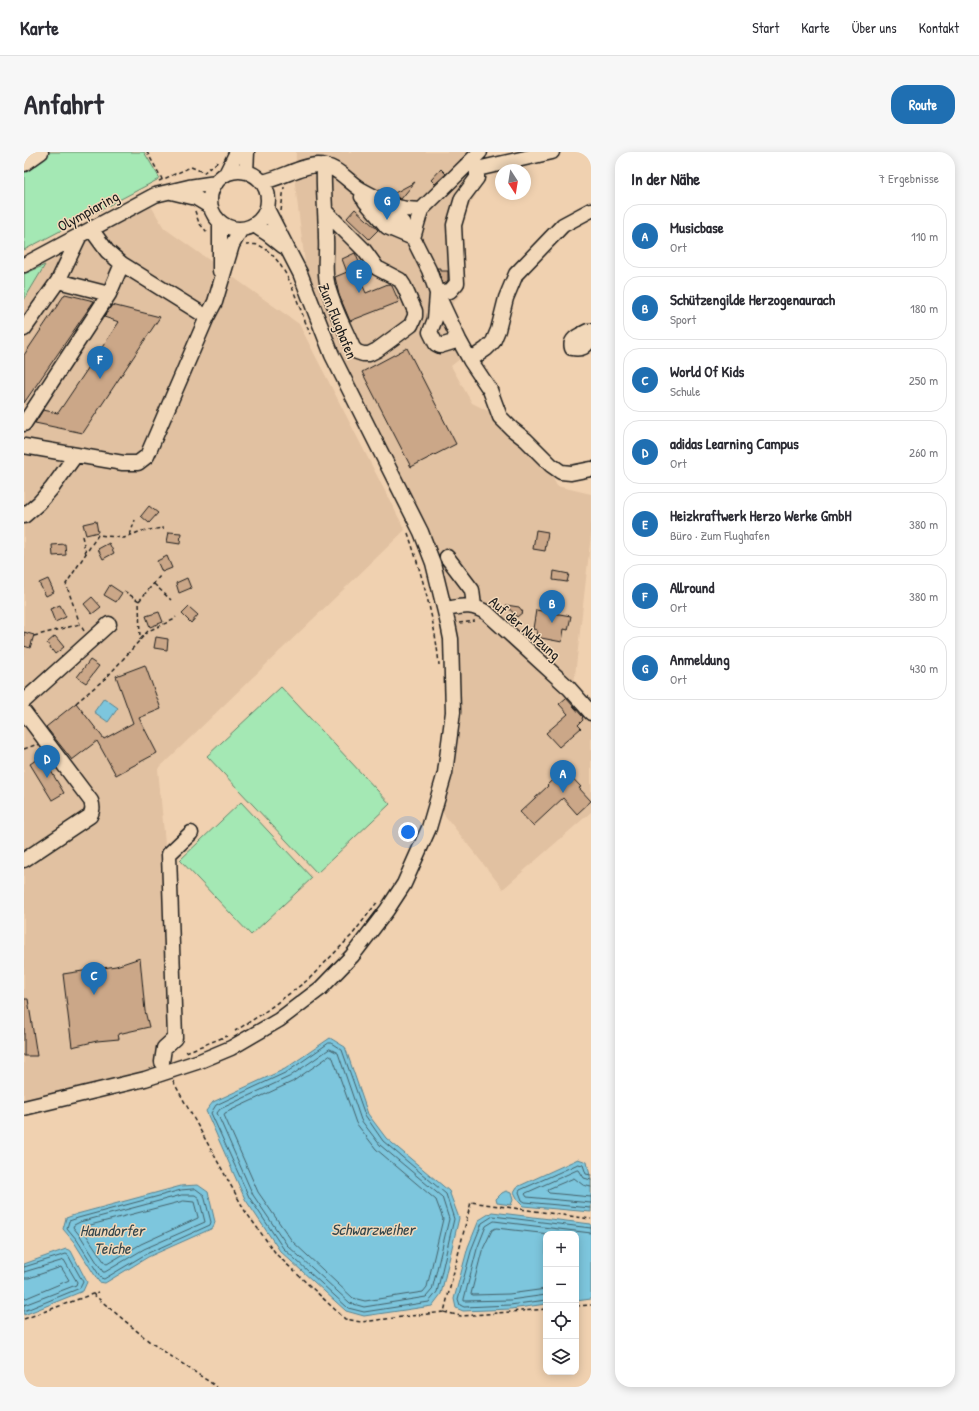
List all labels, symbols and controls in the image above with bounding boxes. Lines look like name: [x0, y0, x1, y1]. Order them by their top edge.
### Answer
text: Karte: [20, 15, 59, 41]
text: Start: [752, 18, 779, 37]
text: Karte: [801, 18, 830, 37]
text: Über uns: [852, 18, 897, 37]
text: Kontakt: [919, 18, 959, 37]
text: Anfahrt: [24, 85, 104, 123]
button: Route: [891, 85, 955, 124]
north arrow: [495, 164, 531, 200]
text: In der Nähe: [631, 167, 700, 190]
text: 7 Ergebnisse: [879, 169, 939, 187]
street label: Olympiaring: [54, 185, 123, 236]
pin: G: [374, 187, 400, 220]
text: Musicbase: [670, 217, 724, 238]
text: A: [642, 227, 648, 245]
text: 110 m: [911, 227, 938, 245]
text: Ort: [670, 238, 687, 256]
pin: E: [346, 260, 372, 293]
street label: Zum Flughafen: [313, 280, 363, 362]
text: Schützengilde Herzogenaurach: [670, 289, 835, 310]
text: B: [642, 299, 648, 317]
text: 180 m: [910, 299, 938, 317]
text: Sport: [670, 310, 696, 328]
pin: F: [87, 346, 113, 379]
text: World Of Kids: [670, 361, 744, 382]
text: C: [641, 371, 649, 389]
text: 250 m: [909, 371, 938, 389]
text: Schule: [670, 382, 700, 400]
text: adidas Learning Campus: [670, 433, 799, 454]
text: D: [642, 443, 648, 461]
text: 260 m: [909, 443, 938, 461]
text: Ort: [670, 454, 687, 472]
text: Heizkraftwerk Herzo Werke GmbH: [670, 505, 851, 526]
text: E: [642, 515, 648, 533]
text: 380 m: [909, 515, 938, 533]
text: Büro · Zum Flughafen: [670, 526, 770, 544]
text: Allround: [670, 577, 714, 598]
text: F: [643, 587, 647, 605]
text: 380 m: [909, 587, 938, 605]
pin: B: [539, 590, 565, 623]
street label: Auf der Nutzung: [485, 591, 565, 665]
text: Ort: [670, 598, 687, 616]
text: Anmeldung: [670, 649, 730, 670]
text: G: [642, 659, 648, 677]
text: 430 m: [910, 659, 938, 677]
text: Ort: [670, 670, 687, 688]
pin: D: [34, 745, 60, 778]
pin: A: [550, 760, 576, 793]
your location: [398, 822, 418, 842]
pin: C: [81, 962, 107, 995]
water label: Schwarzweiher: [331, 1218, 417, 1240]
water label: Haundorfer Teiche: [80, 1219, 146, 1259]
map controls: [543, 1231, 579, 1375]
button: +: [543, 1231, 579, 1267]
button: −: [543, 1267, 579, 1303]
button: locate: [543, 1303, 579, 1339]
button: layers: [543, 1339, 579, 1375]

